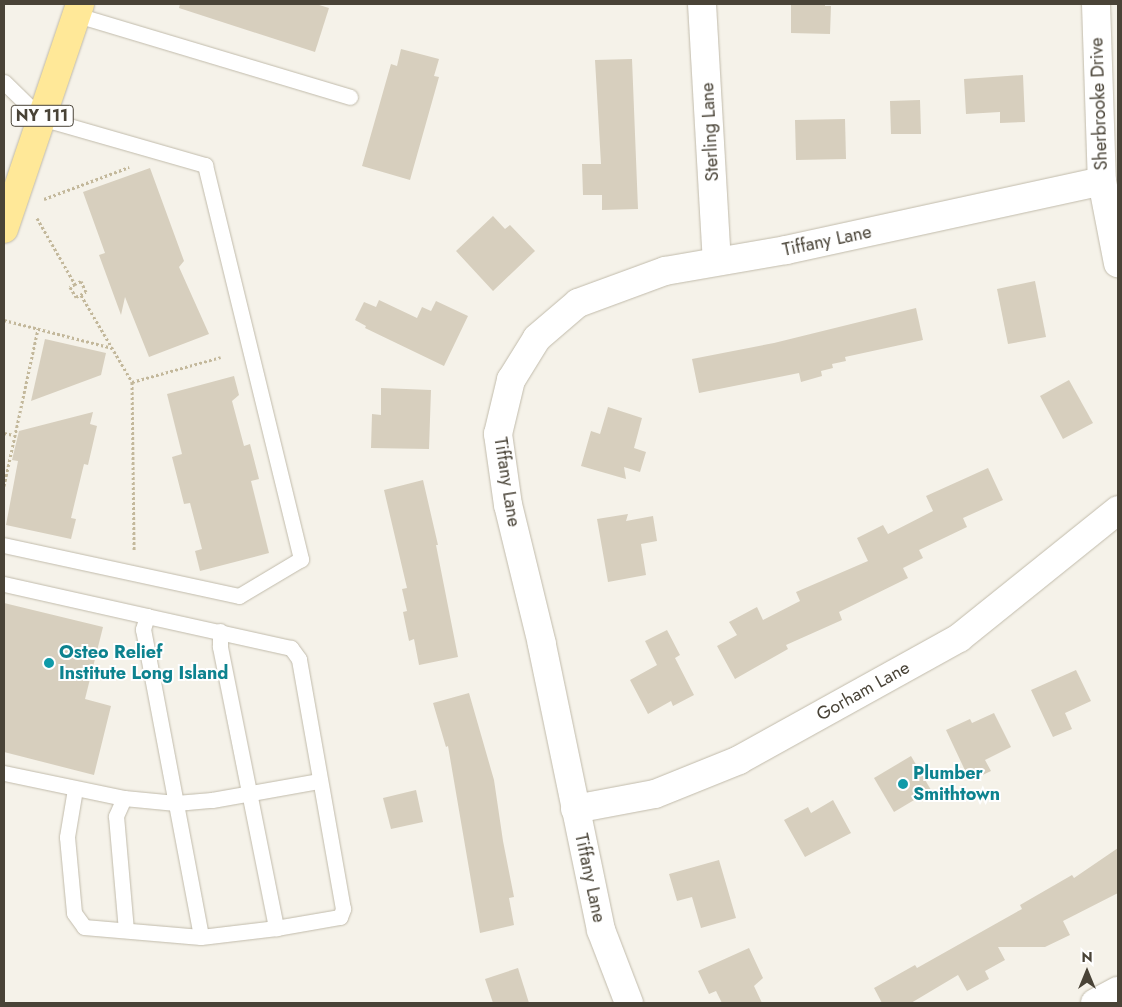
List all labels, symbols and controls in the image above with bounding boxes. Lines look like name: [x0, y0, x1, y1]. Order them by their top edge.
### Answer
street label: Sherbrooke Drive: [1086, 37, 1112, 171]
street label: Sterling Lane: [697, 82, 723, 182]
road number: NY 111: [11, 102, 73, 130]
street label: Tiffany Lane: [781, 221, 873, 261]
street label: Tiffany Lane: [489, 436, 525, 528]
place label: Osteo Relief Institute Long Island: [59, 642, 228, 684]
marker: Osteo Relief Institute Long Island: [43, 657, 55, 669]
street label: Gorham Lane: [813, 657, 913, 725]
place label: Plumber Smithtown: [913, 763, 1000, 806]
marker: Plumber Smithtown: [897, 778, 909, 790]
street label: Tiffany Lane: [570, 832, 610, 924]
north arrow: [1062, 947, 1112, 997]
text: N: [1081, 947, 1093, 967]

